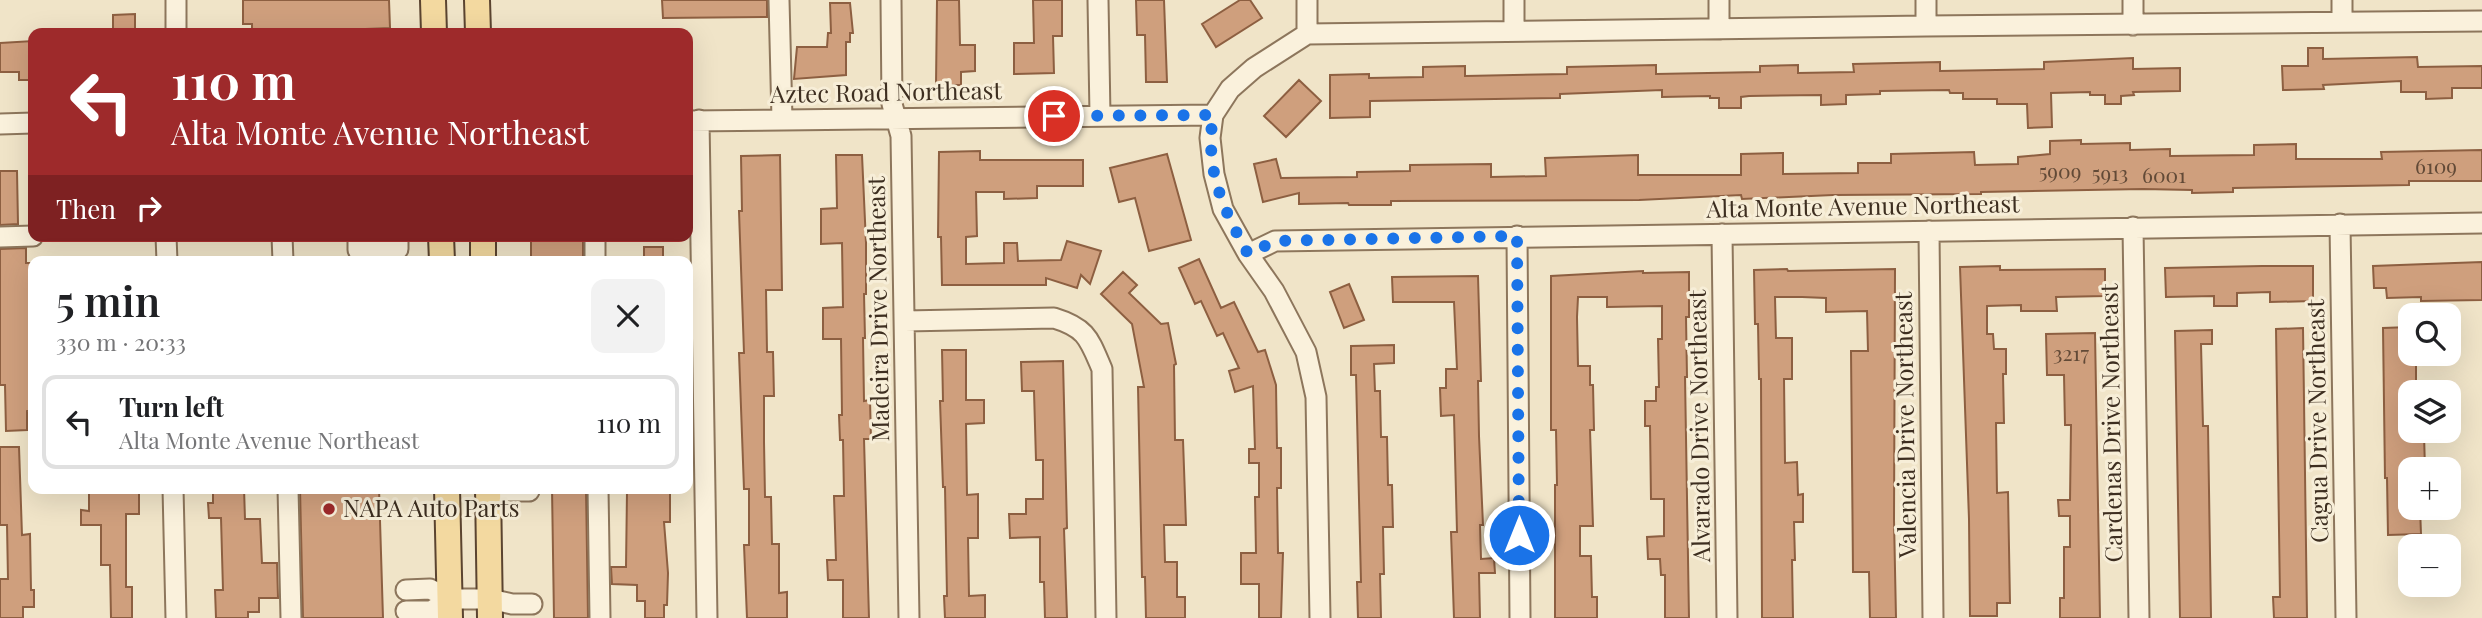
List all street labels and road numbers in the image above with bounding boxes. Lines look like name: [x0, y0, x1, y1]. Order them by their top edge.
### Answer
street label: Aztec Road Northeast: [769, 73, 1003, 109]
street label: Madeira Drive Northeast: [859, 176, 895, 442]
street label: Alta Monte Avenue Northeast: [1705, 186, 2020, 224]
street label: Cardenas Drive Northeast: [2092, 283, 2128, 563]
street label: Alvarado Drive Northeast: [1680, 289, 1716, 563]
street label: Valencia Drive Northeast: [1886, 291, 1922, 559]
street label: Cagua Drive Northeast: [2298, 298, 2334, 543]

